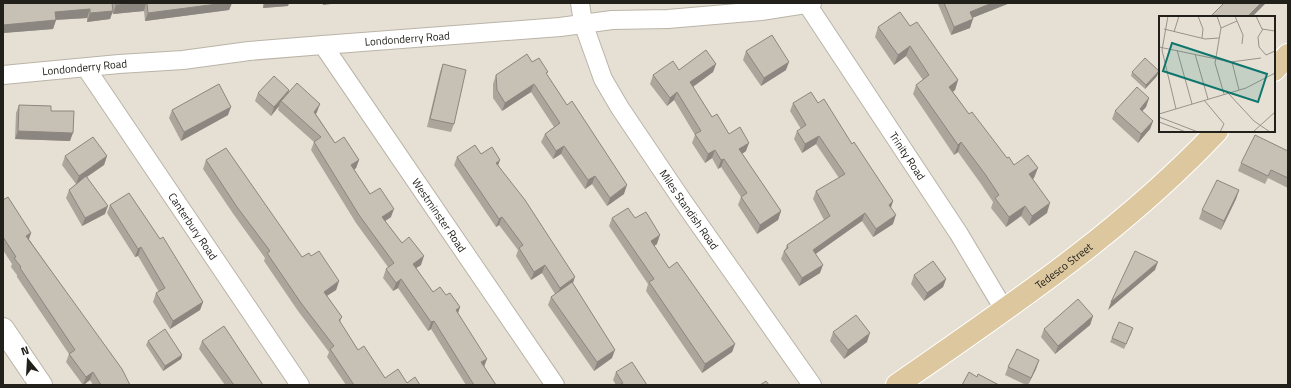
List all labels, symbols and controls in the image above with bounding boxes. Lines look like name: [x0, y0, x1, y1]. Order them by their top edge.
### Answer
inset map: [1159, 16, 1275, 132]
street label: Londonderry Road: [364, 27, 450, 50]
street label: Londonderry Road: [42, 56, 128, 79]
street label: Trinity Road: [886, 129, 929, 183]
street label: Miles Standish Road: [656, 166, 722, 253]
street label: Westminster Road: [408, 175, 470, 255]
street label: Canterbury Road: [165, 190, 221, 263]
street label: Tedesco Street: [1032, 239, 1096, 293]
north arrow: [8, 340, 48, 380]
text: N: [19, 342, 31, 359]

